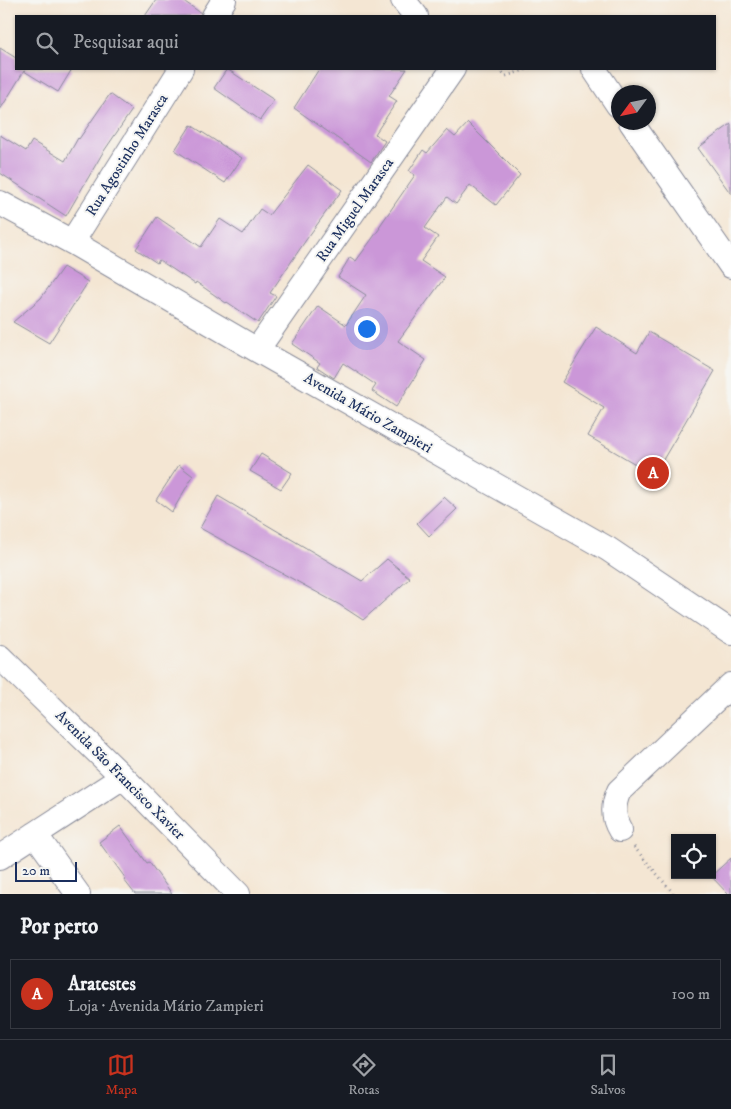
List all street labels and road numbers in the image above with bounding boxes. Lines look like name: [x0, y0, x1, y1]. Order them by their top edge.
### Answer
street label: Rua Agostinho Marasca: [82, 90, 173, 220]
street label: Rua Miguel Marasca: [312, 154, 398, 266]
street label: Avenida Mário Zampieri: [300, 368, 436, 458]
street label: Avenida São Francisco Xavier: [51, 706, 189, 844]

